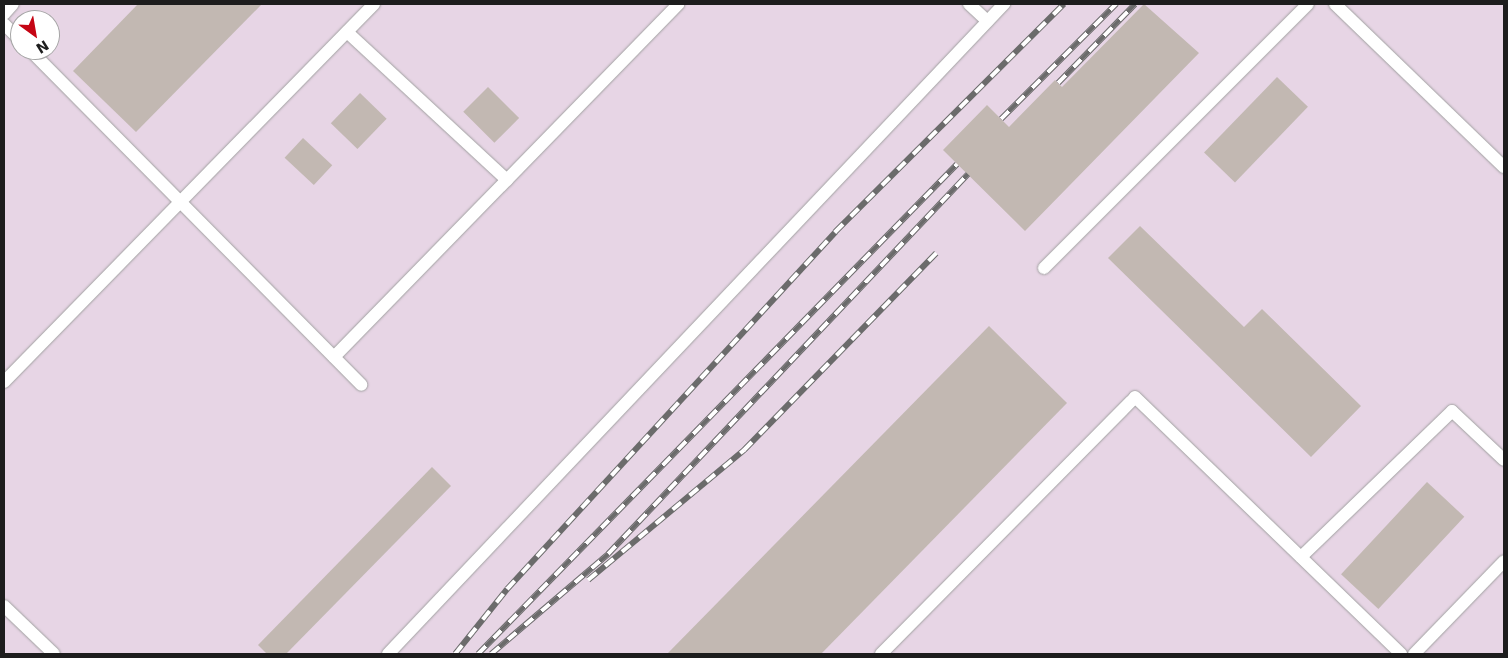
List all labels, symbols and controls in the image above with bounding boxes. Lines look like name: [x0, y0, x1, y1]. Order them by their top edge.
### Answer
north arrow: [10, 10, 60, 60]
text: N: [33, 37, 52, 57]

